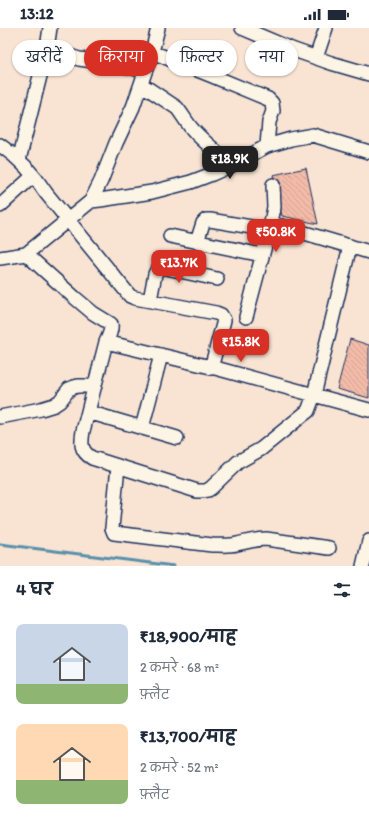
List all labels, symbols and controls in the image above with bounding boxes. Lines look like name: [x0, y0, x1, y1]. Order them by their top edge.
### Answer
text: 13:12: [20, 5, 54, 23]
chip: खरीदें: [12, 40, 76, 76]
chip: किराया: [84, 40, 158, 76]
chip: फ़िल्टर: [166, 40, 237, 76]
chip: नया: [245, 40, 298, 76]
pin: ₹18.9K: [197, 146, 263, 180]
text: ₹18.9K: [211, 151, 249, 166]
pin: ₹50.8K: [243, 219, 309, 253]
text: ₹50.8K: [256, 224, 296, 239]
pin: ₹13.7K: [146, 250, 212, 284]
text: ₹13.7K: [160, 255, 198, 270]
pin: ₹15.8K: [208, 329, 274, 363]
text: ₹15.8K: [222, 334, 260, 349]
text: 4 घर: [16, 579, 53, 599]
icon: filters: [331, 579, 353, 601]
text: ₹18,900/माह: [140, 626, 236, 646]
icon: home: [48, 640, 96, 688]
text: 2 कमरे · 68 m²: [140, 660, 219, 675]
text: फ़्लैट: [140, 687, 170, 702]
text: ₹13,700/माह: [140, 726, 236, 746]
icon: home: [48, 740, 96, 788]
text: 2 कमरे · 52 m²: [140, 760, 219, 775]
text: फ़्लैट: [140, 787, 170, 802]

